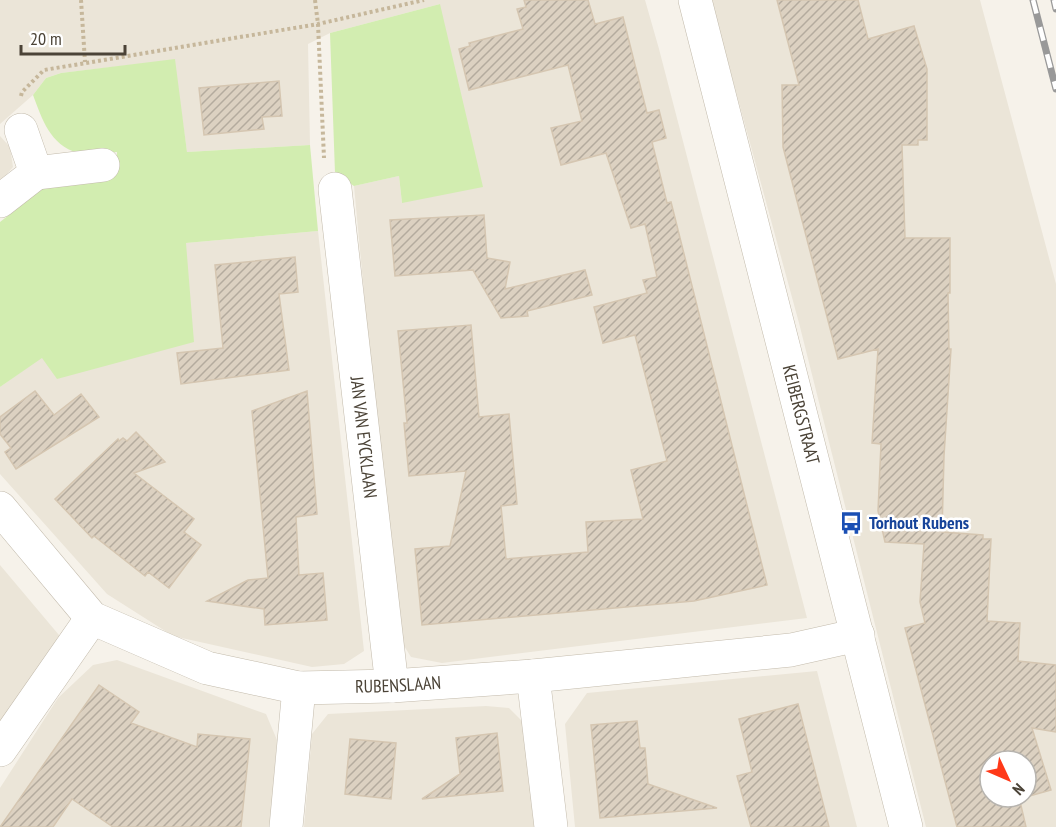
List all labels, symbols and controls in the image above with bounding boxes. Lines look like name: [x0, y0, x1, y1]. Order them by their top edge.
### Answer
scale bar: [21, 18, 124, 56]
text: 20 m: [30, 27, 62, 50]
street label: KEIBERGSTRAAT: [778, 362, 825, 467]
street label: JAN VAN EYCKLAAN: [345, 374, 382, 499]
bus stop icon: Torhout Rubens: [838, 510, 864, 536]
place label: Torhout Rubens: [869, 511, 969, 534]
street label: RUBENSLAAN: [355, 671, 442, 698]
north arrow: [978, 749, 1038, 809]
text: N: [1009, 779, 1029, 799]

